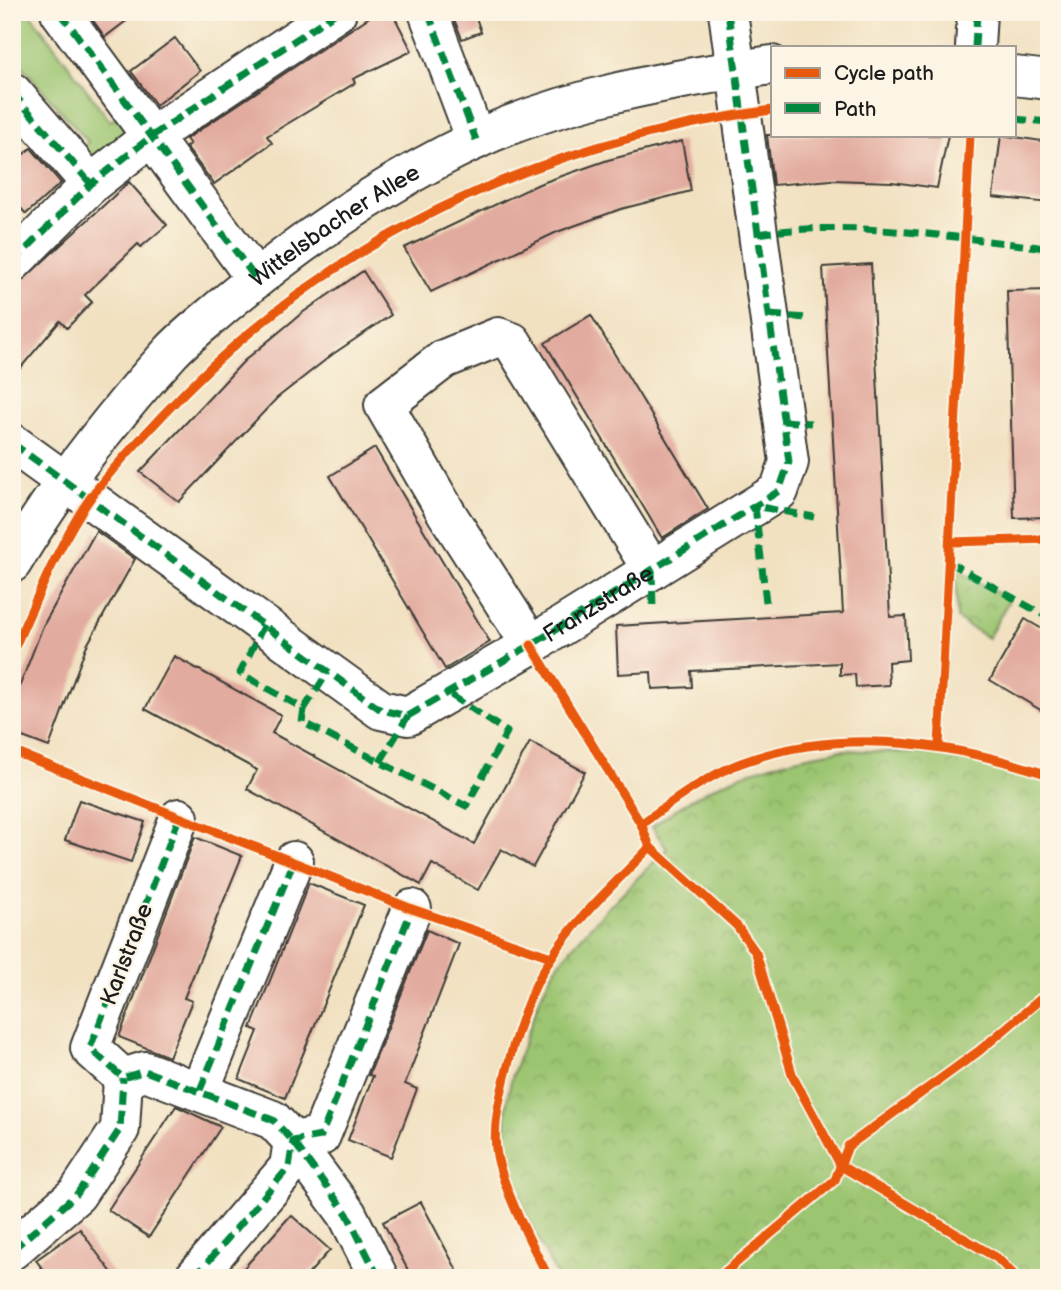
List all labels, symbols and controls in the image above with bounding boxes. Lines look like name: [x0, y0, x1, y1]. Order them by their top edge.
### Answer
legend: [771, 46, 1016, 136]
text: Cycle path: [834, 61, 934, 86]
text: Path: [834, 97, 876, 122]
street label: Wittelsbacher Allee: [244, 159, 425, 294]
street label: Franzstraße: [538, 560, 659, 649]
street label: Karlstraße: [95, 899, 159, 1009]

